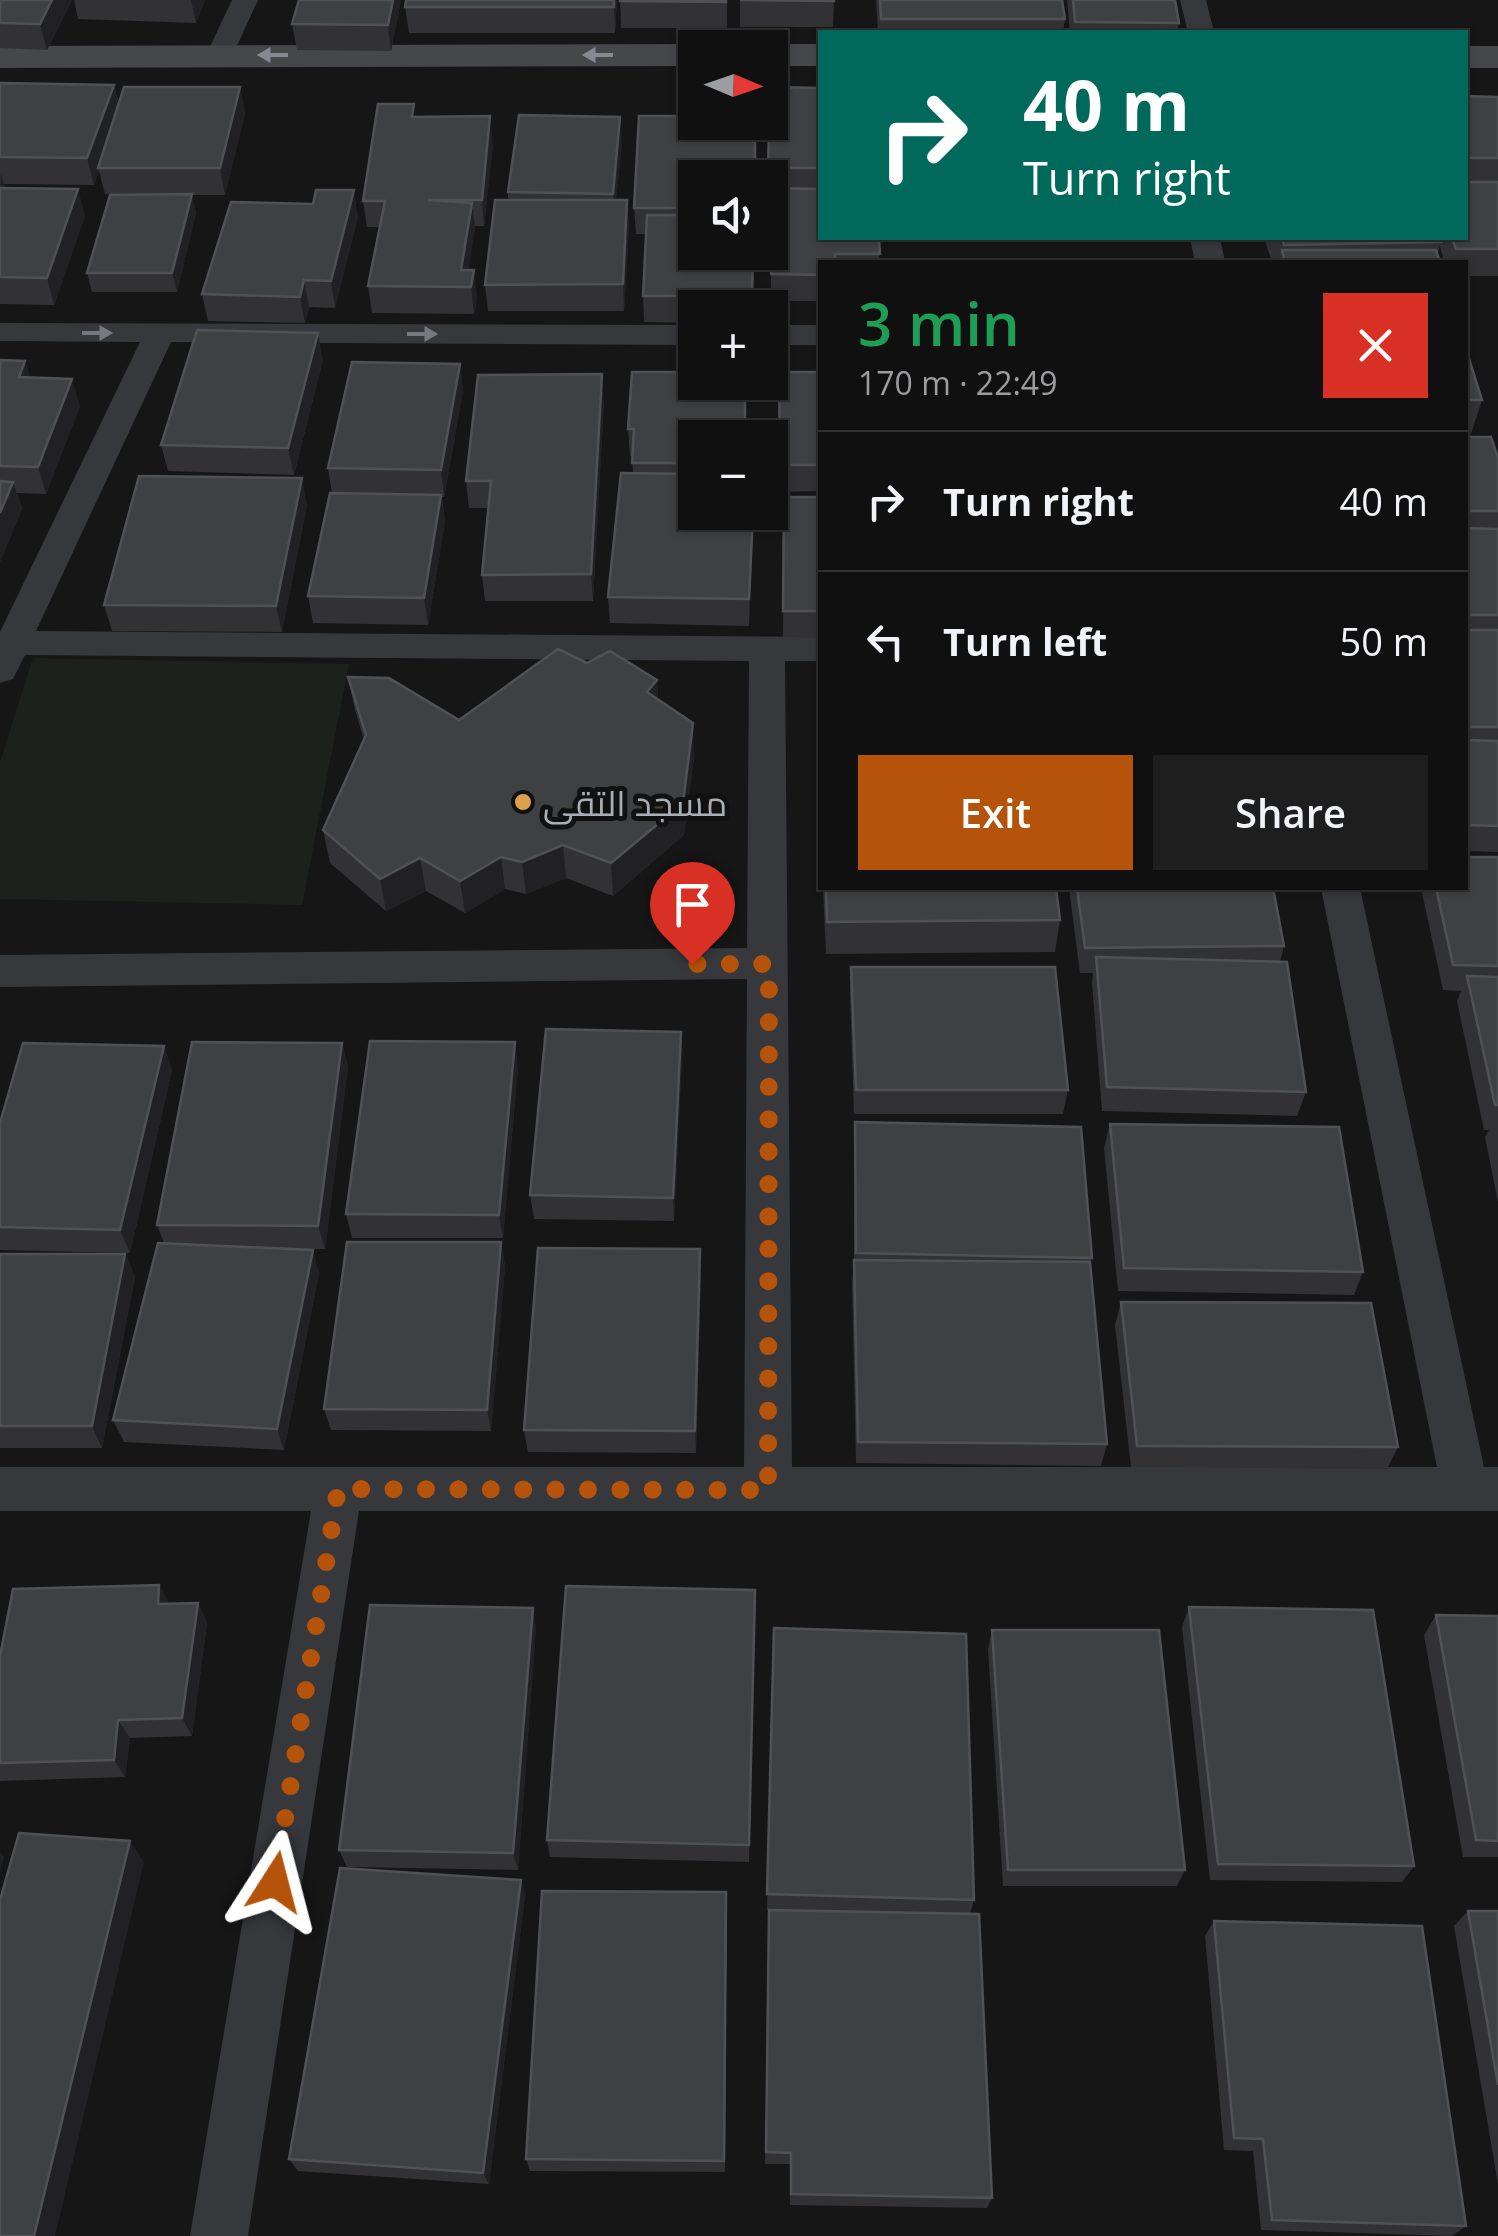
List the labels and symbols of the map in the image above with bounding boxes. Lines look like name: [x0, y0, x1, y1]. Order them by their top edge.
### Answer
north arrow: [678, 30, 788, 140]
one-way arrow: [256, 47, 288, 63]
one-way arrow: [581, 47, 613, 63]
one-way arrow: [82, 325, 114, 341]
one-way arrow: [407, 326, 439, 342]
place label: مسجد التقى: [543, 779, 727, 826]
marker: مسجد التقى: [512, 791, 534, 813]
pin: [650, 862, 735, 965]
position arrow: [223, 1830, 327, 1934]

